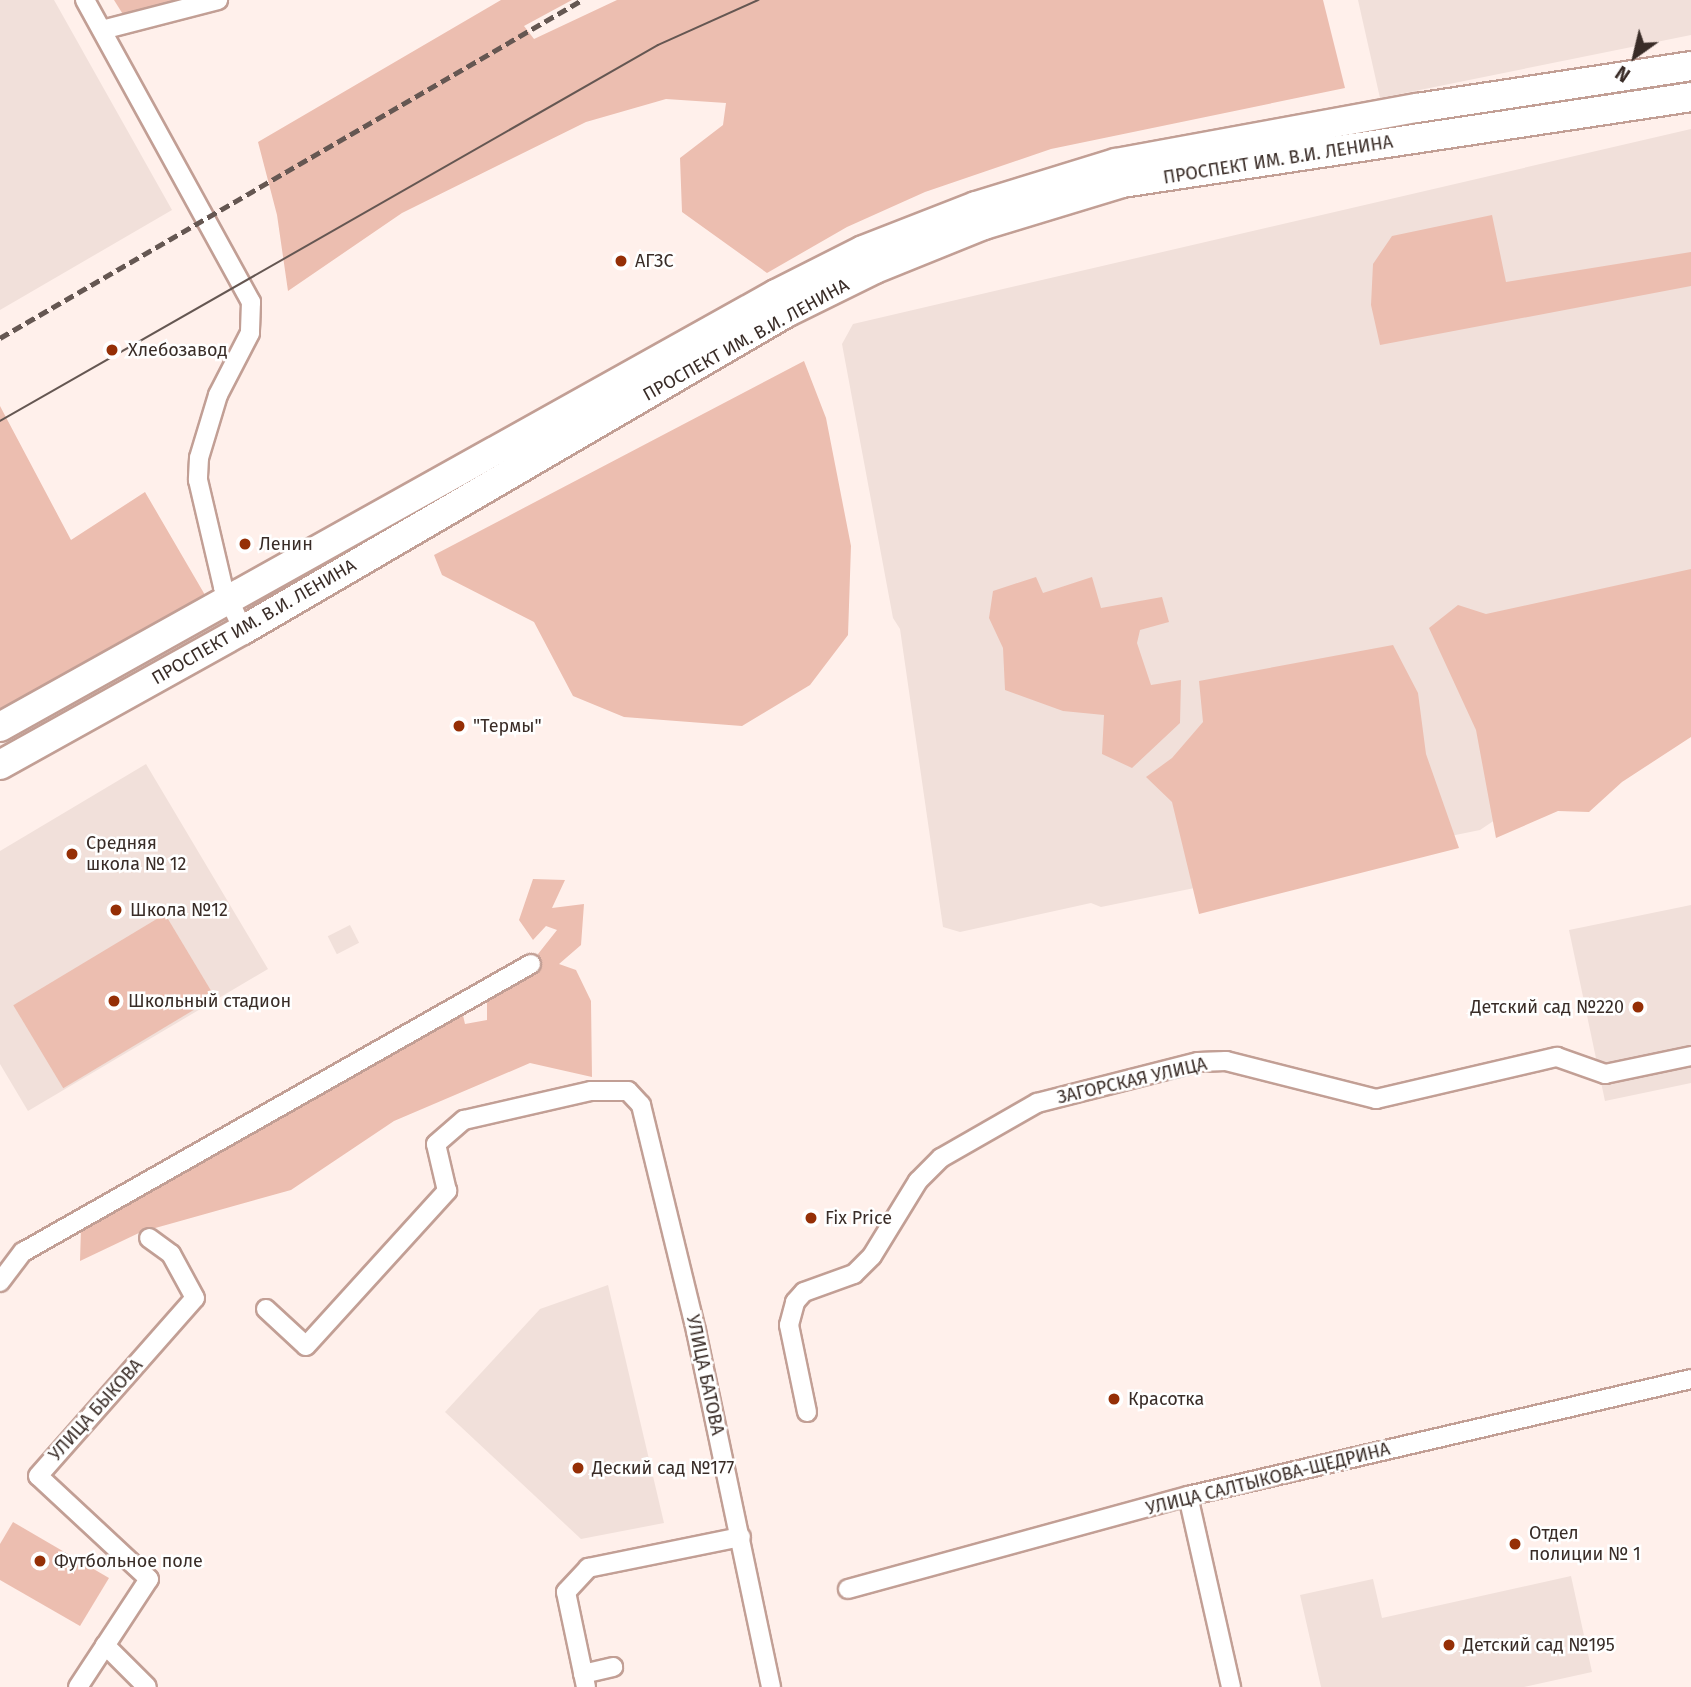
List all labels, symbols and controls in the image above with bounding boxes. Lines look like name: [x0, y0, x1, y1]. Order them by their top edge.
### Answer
north arrow: [1600, 21, 1670, 91]
text: N: [1611, 61, 1635, 87]
street label: ПРОСПЕКТ ИМ. В.И. ЛЕНИНА: [1162, 131, 1394, 189]
place label: АГЗС: [635, 250, 674, 272]
marker: АГЗС: [613, 253, 629, 269]
street label: ПРОСПЕКТ ИМ. В.И. ЛЕНИНА: [639, 274, 853, 406]
place label: Хлебозавод: [128, 339, 227, 361]
marker: Хлебозавод: [102, 340, 122, 360]
place label: Ленин: [259, 533, 313, 555]
marker: Ленин: [237, 536, 253, 552]
street label: ПРОСПЕКТ ИМ. В.И. ЛЕНИНА: [148, 555, 360, 689]
place label: "Термы": [473, 715, 542, 737]
marker: "Термы": [451, 718, 467, 734]
place label: Средняя школа № 12: [86, 833, 186, 876]
marker: Средняя школа № 12: [64, 846, 80, 862]
place label: Школа №12: [130, 899, 228, 921]
marker: Школа №12: [108, 902, 124, 918]
place label: Школьный стадион: [128, 990, 291, 1012]
marker: Школьный стадион: [106, 993, 122, 1009]
place label: Детский сад №220: [1471, 996, 1624, 1018]
marker: Детский сад №220: [1630, 999, 1646, 1015]
street label: ЗАГОРСКАЯ УЛИЦА: [1055, 1053, 1209, 1109]
place label: Fix Price: [825, 1207, 892, 1229]
marker: Fix Price: [803, 1210, 819, 1226]
street label: УЛИЦА БАТОВА: [682, 1313, 728, 1437]
street label: УЛИЦА БЫКОВА: [45, 1355, 147, 1465]
place label: Красотка: [1128, 1388, 1204, 1410]
marker: Красотка: [1106, 1391, 1122, 1407]
street label: УЛИЦА САЛТЫКОВА-ЩЕДРИНА: [1144, 1438, 1392, 1520]
place label: Деский сад №177: [592, 1457, 734, 1479]
marker: Деский сад №177: [570, 1460, 586, 1476]
place label: Отдел полиции № 1: [1529, 1523, 1641, 1566]
marker: Отдел полиции № 1: [1507, 1536, 1523, 1552]
place label: Футбольное поле: [54, 1550, 203, 1572]
marker: Футбольное поле: [32, 1553, 48, 1569]
place label: Детский сад №195: [1463, 1634, 1615, 1656]
marker: Детский сад №195: [1441, 1637, 1457, 1653]

